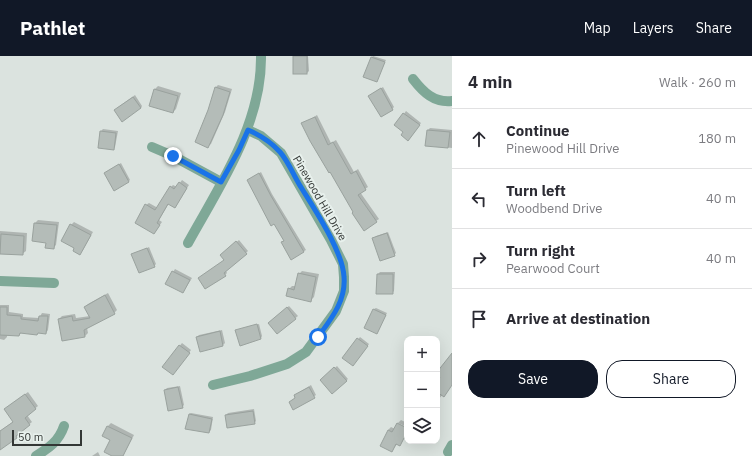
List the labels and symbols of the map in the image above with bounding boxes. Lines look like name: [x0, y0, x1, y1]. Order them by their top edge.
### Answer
route end: [164, 147, 182, 165]
street label: Pinewood Hill Drive: [290, 153, 350, 243]
route start: [309, 328, 327, 346]
scale bar: [12, 428, 82, 447]

